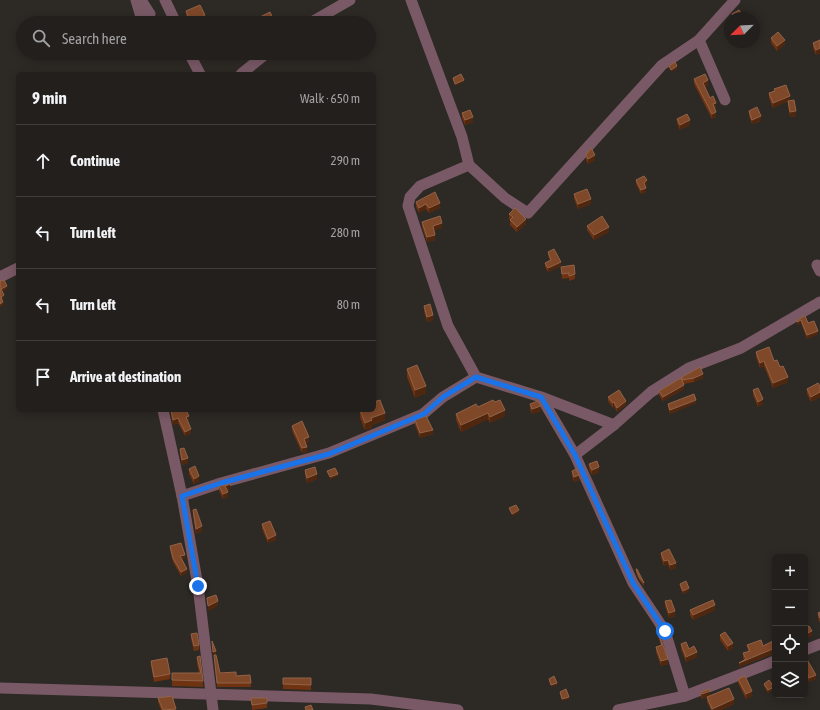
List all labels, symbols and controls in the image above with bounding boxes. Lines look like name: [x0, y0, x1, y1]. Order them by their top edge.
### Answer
north arrow: [724, 12, 760, 48]
search box: [16, 16, 376, 60]
icon: search: [30, 27, 52, 49]
text: Search here: [62, 30, 127, 47]
text: 9 min: [32, 88, 67, 108]
text: Walk · 650 m: [300, 91, 360, 106]
icon: ahead: [32, 150, 54, 172]
text: Continue: [70, 152, 120, 169]
text: 290 m: [331, 153, 360, 168]
icon: left: [32, 222, 54, 244]
text: Turn left: [70, 224, 116, 241]
text: 280 m: [331, 225, 360, 240]
icon: left: [32, 294, 54, 316]
text: Turn left: [70, 296, 116, 313]
text: 80 m: [337, 297, 360, 312]
icon: arrive: [32, 366, 54, 388]
text: Arrive at destination: [70, 368, 181, 385]
map controls: [772, 554, 808, 698]
button: +: [772, 554, 808, 590]
route end: [189, 577, 207, 595]
button: −: [772, 590, 808, 626]
route start: [656, 622, 674, 640]
button: locate: [772, 626, 808, 662]
button: layers: [772, 662, 808, 698]

